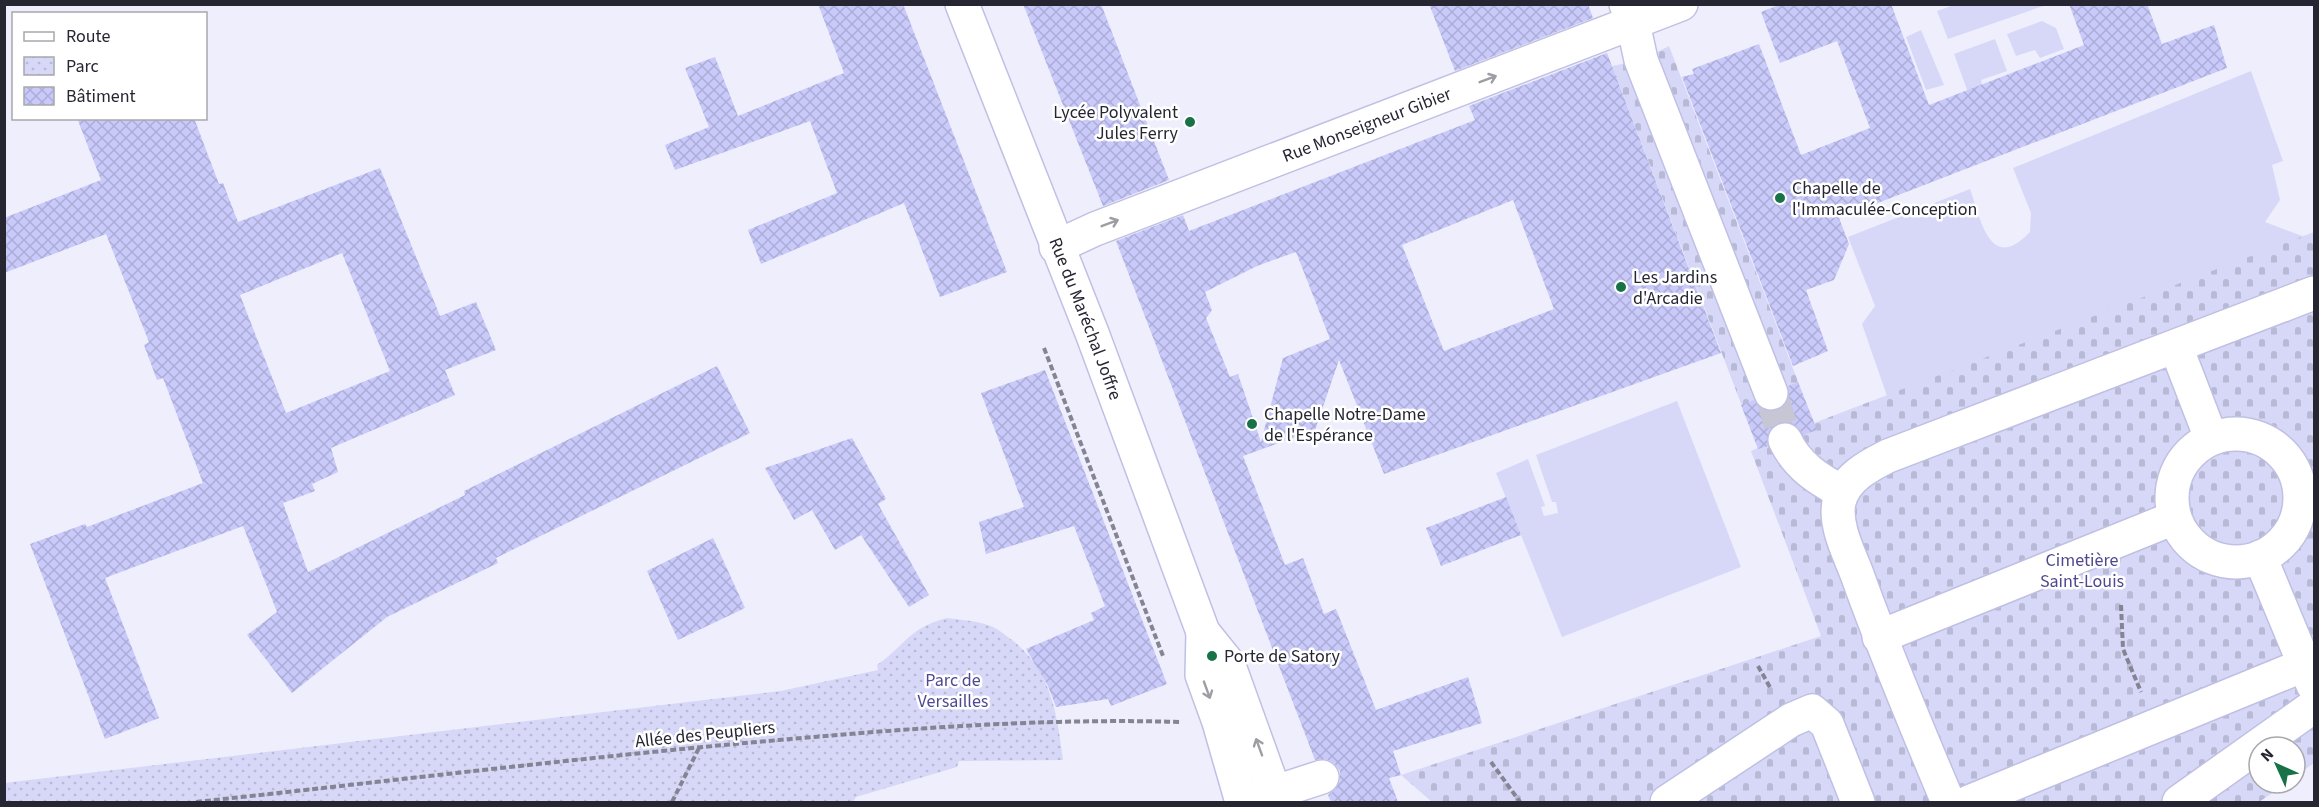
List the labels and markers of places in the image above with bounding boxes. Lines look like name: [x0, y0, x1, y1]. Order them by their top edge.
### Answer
place label: Lycée Polyvalent Jules Ferry: [1053, 100, 1179, 146]
marker: Lycée Polyvalent Jules Ferry: [1183, 115, 1197, 129]
place label: Chapelle de l'Immaculée-Conception: [1792, 176, 1977, 222]
marker: Chapelle de l'Immaculée-Conception: [1773, 191, 1787, 205]
place label: Les Jardins d'Arcadie: [1633, 265, 1717, 311]
marker: Les Jardins d'Arcadie: [1614, 280, 1628, 294]
place label: Chapelle Notre-Dame de l'Espérance: [1264, 402, 1426, 448]
marker: Chapelle Notre-Dame de l'Espérance: [1245, 417, 1259, 431]
place label: Porte de Satory: [1224, 644, 1340, 669]
marker: Porte de Satory: [1205, 649, 1219, 663]

